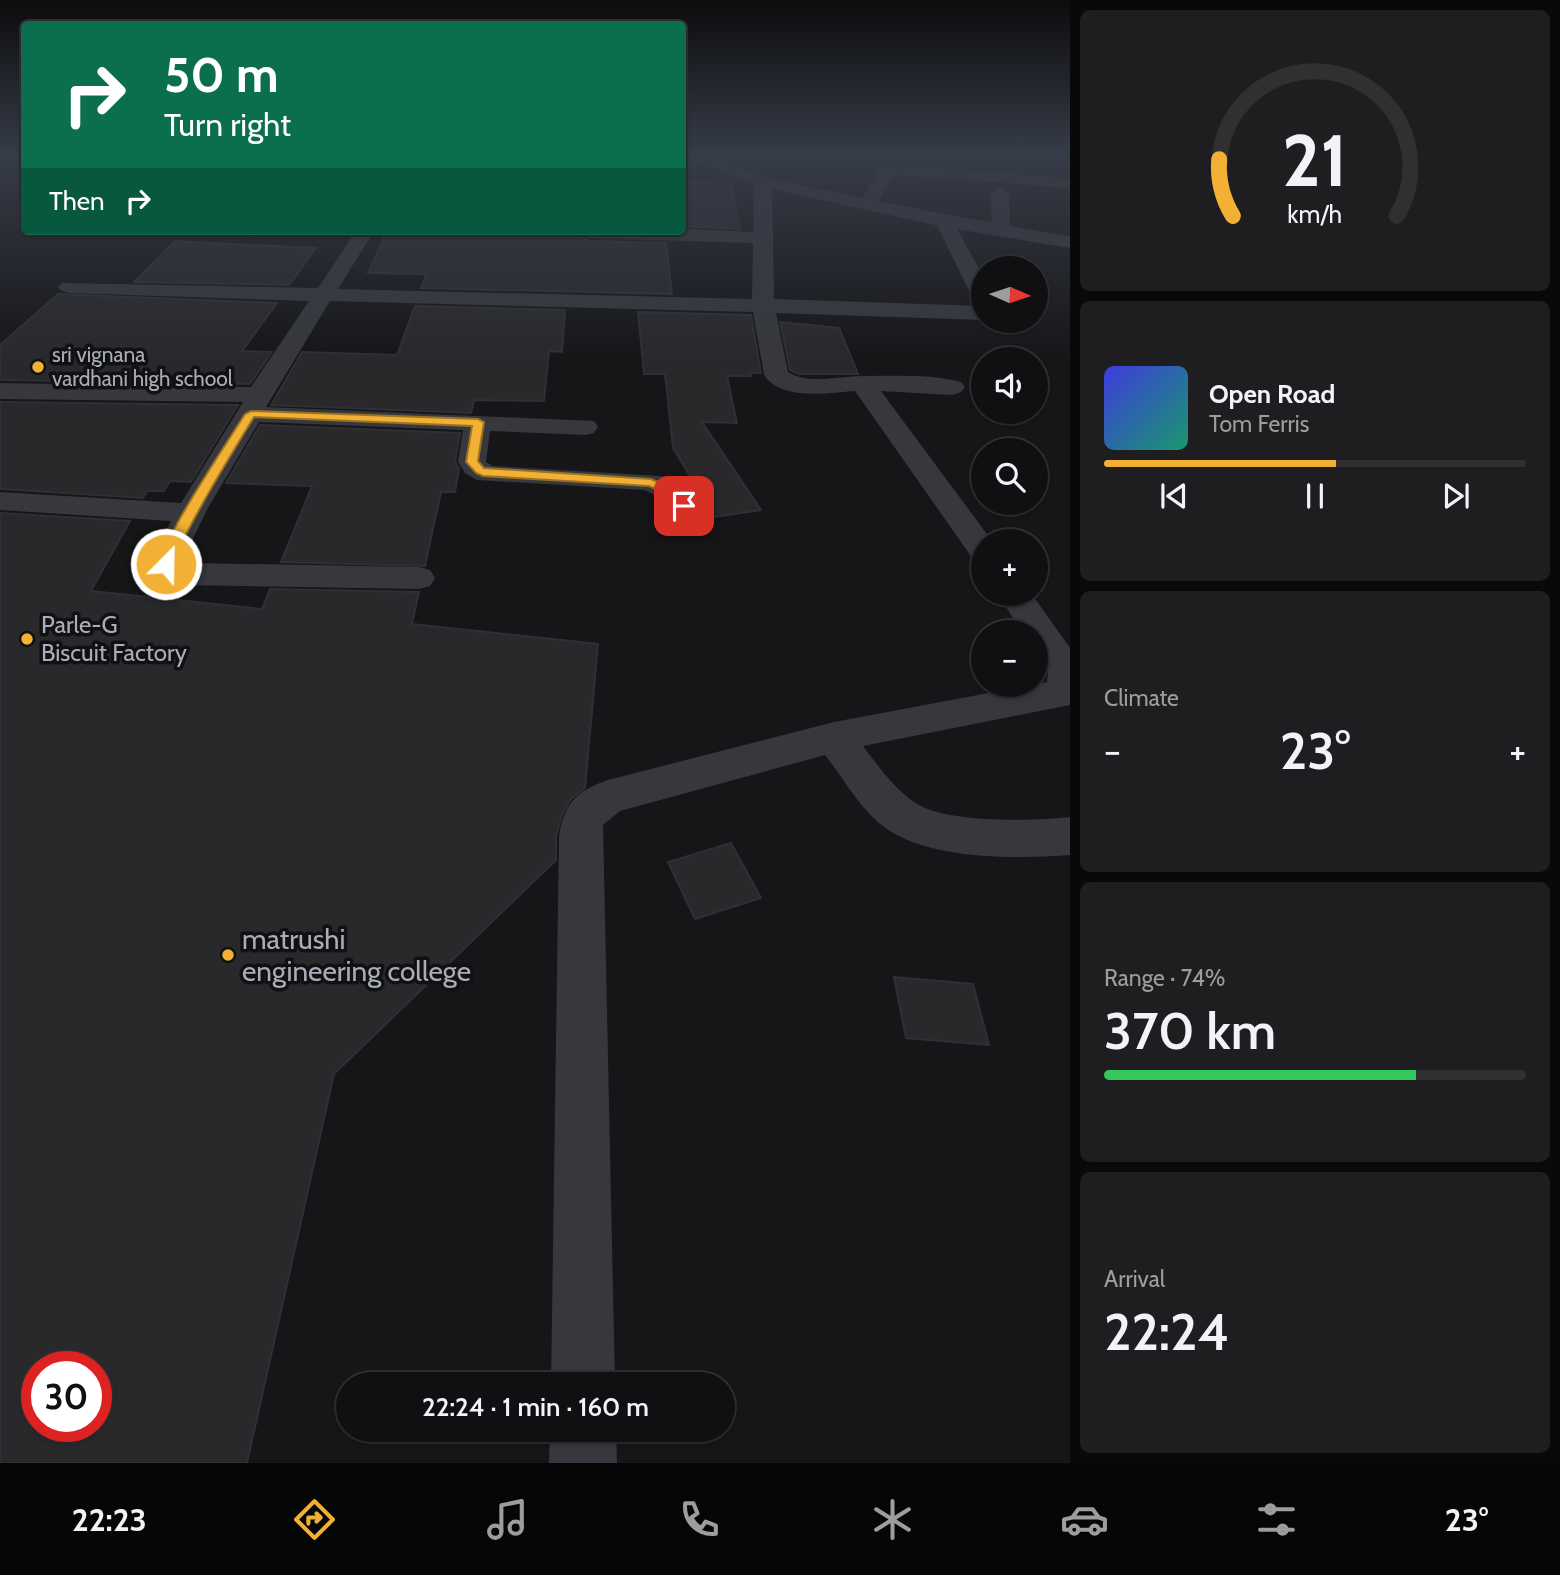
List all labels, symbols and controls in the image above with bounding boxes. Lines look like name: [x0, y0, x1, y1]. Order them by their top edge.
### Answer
text: 50 m: [164, 45, 279, 104]
icon: right: [49, 49, 140, 140]
text: Turn right: [164, 105, 291, 144]
text: 21: [1282, 117, 1348, 205]
icon: right: [119, 182, 157, 220]
text: Then: [49, 185, 105, 217]
text: km/h: [1288, 199, 1342, 229]
north arrow: [971, 256, 1048, 332]
map controls: [971, 256, 1048, 697]
place label: sri vignana vardhani high school: [52, 342, 233, 391]
button: sound: [971, 347, 1048, 424]
marker: sri vignana vardhani high school: [30, 359, 46, 375]
text: Open Road: [1209, 378, 1335, 410]
text: Tom Ferris: [1209, 410, 1309, 438]
button: search: [971, 438, 1048, 515]
pin: [654, 476, 714, 536]
icon: previous: [1155, 477, 1193, 515]
icon: pause: [1296, 477, 1334, 515]
icon: next: [1437, 477, 1475, 515]
icon: arrive: [665, 487, 703, 525]
position arrow: [129, 527, 203, 601]
button: +: [971, 529, 1048, 606]
place label: Parle-G Biscuit Factory: [41, 610, 187, 667]
button: −: [971, 620, 1048, 697]
marker: Parle-G Biscuit Factory: [19, 631, 35, 647]
text: Climate: [1104, 684, 1179, 712]
text: 23°: [1280, 719, 1350, 782]
text: −: [1104, 727, 1121, 774]
text: +: [1509, 727, 1526, 774]
place label: matrushi engineering college: [242, 922, 471, 988]
marker: matrushi engineering college: [220, 947, 236, 963]
text: Range · 74%: [1104, 964, 1225, 992]
text: 370 km: [1104, 999, 1276, 1062]
text: Arrival: [1104, 1265, 1165, 1293]
text: 22:24: [1104, 1300, 1229, 1363]
speed limit sign: 30: [21, 1351, 112, 1442]
text: 22:24 · 1 min · 160 m: [422, 1391, 649, 1423]
icon: directions: [290, 1495, 339, 1544]
icon: music: [483, 1495, 532, 1544]
icon: phone: [675, 1495, 724, 1544]
icon: climate: [868, 1495, 917, 1544]
icon: car: [1060, 1495, 1109, 1544]
icon: filters: [1252, 1495, 1301, 1544]
text: 22:23: [72, 1500, 147, 1539]
text: 23°: [1445, 1500, 1488, 1539]

